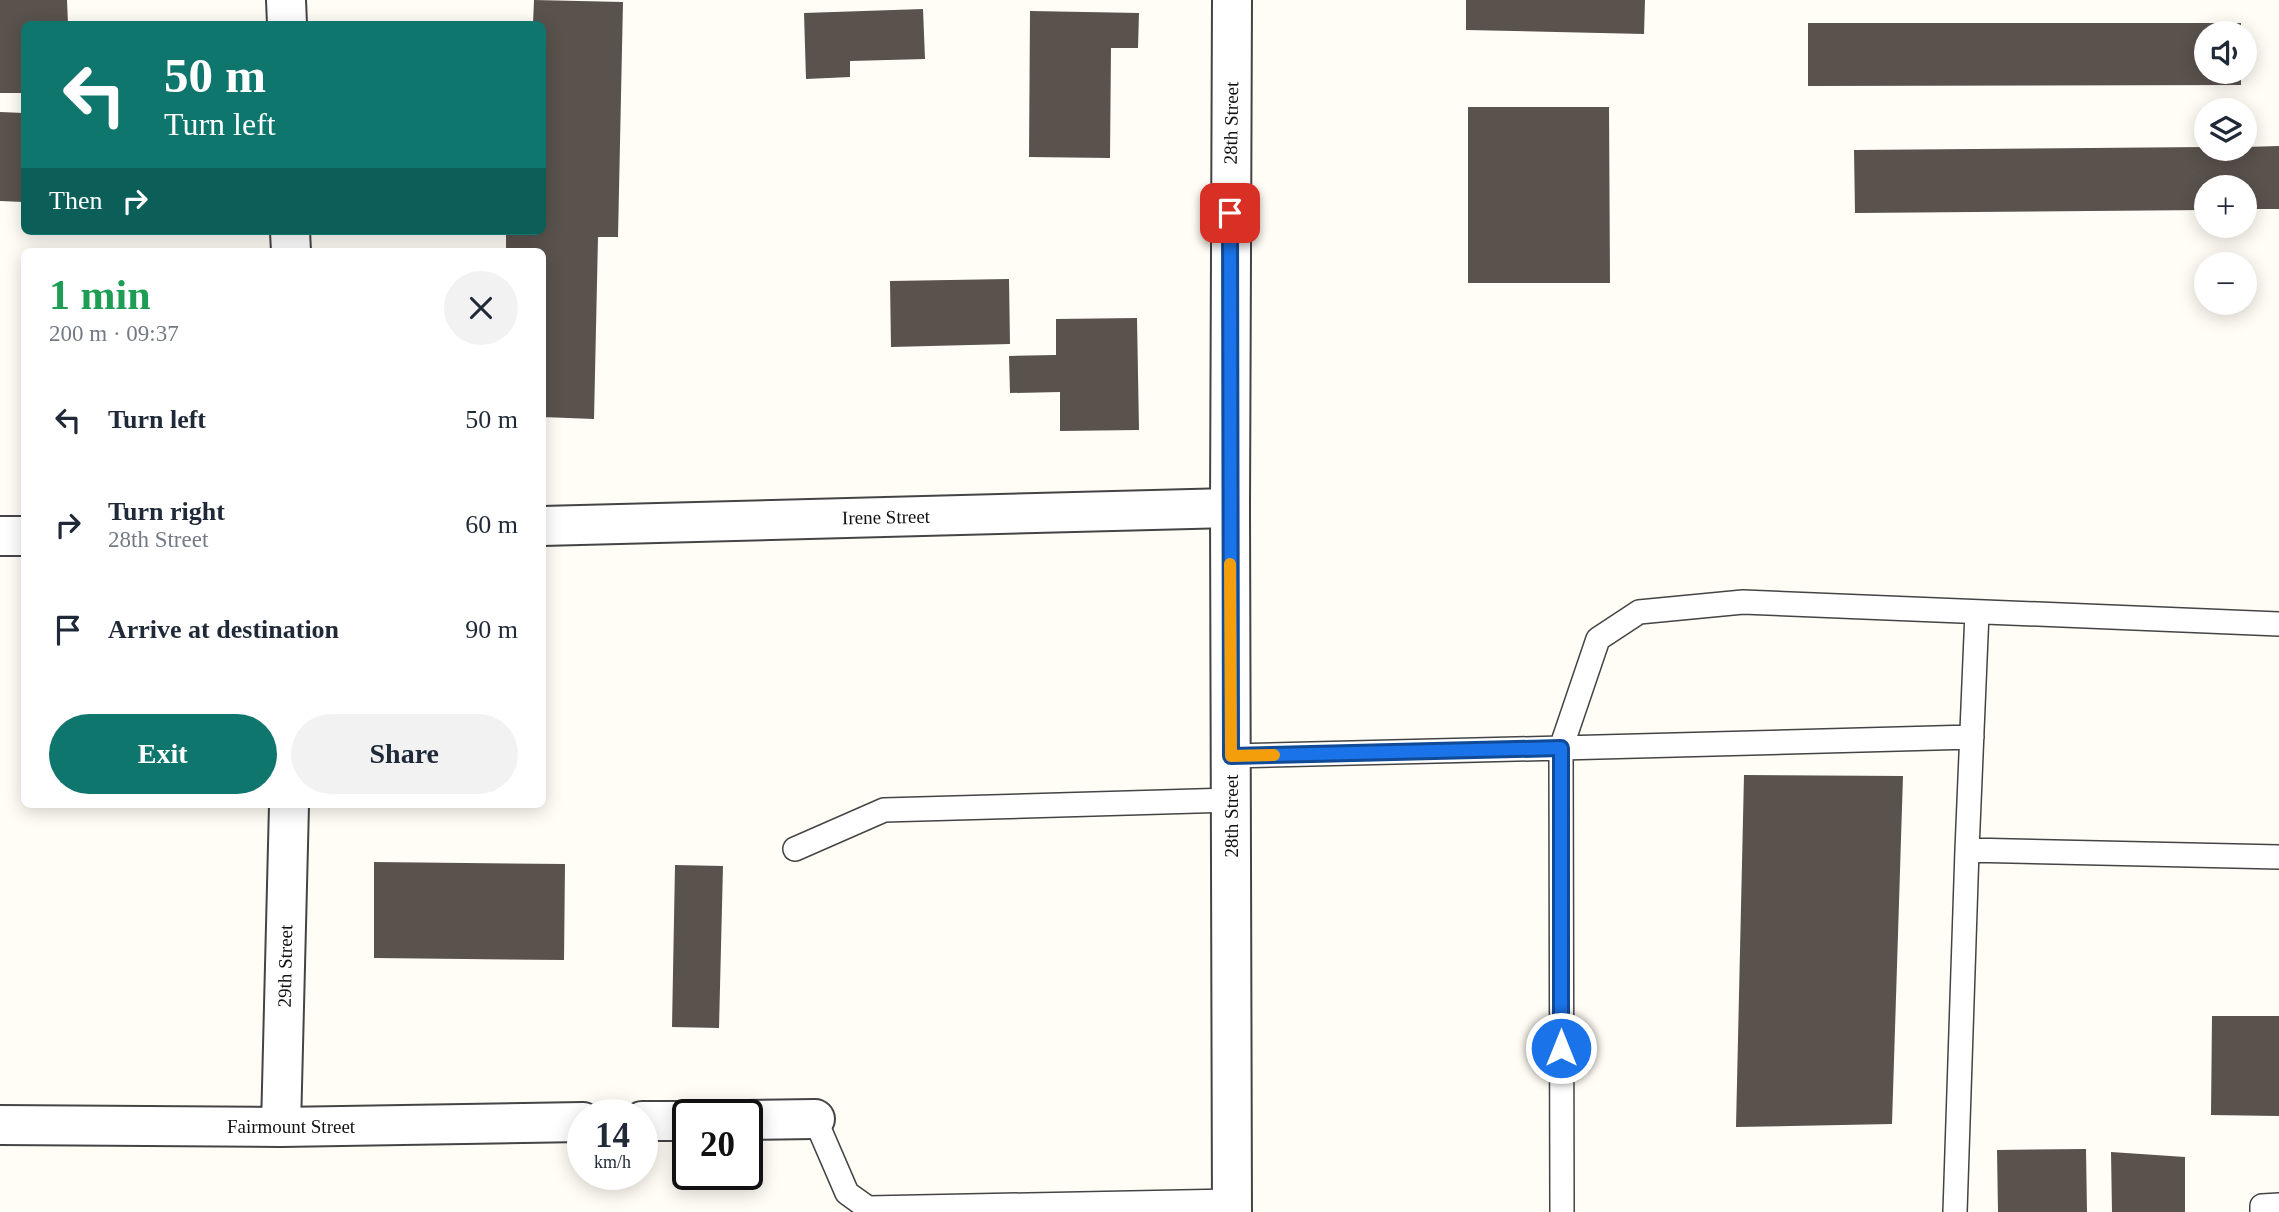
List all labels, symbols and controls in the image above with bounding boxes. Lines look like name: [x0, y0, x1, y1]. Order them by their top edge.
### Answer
map controls: [2194, 21, 2257, 315]
button: sound: [2194, 21, 2257, 84]
text: 50 m: [164, 48, 266, 103]
icon: left: [49, 49, 140, 140]
street label: 28th Street: [1220, 81, 1242, 165]
button: layers: [2194, 98, 2257, 161]
text: Turn left: [164, 106, 276, 142]
button: +: [2194, 175, 2257, 238]
icon: right: [116, 182, 154, 220]
pin: [1200, 183, 1260, 243]
text: Then: [49, 186, 102, 215]
icon: arrive: [1211, 194, 1249, 232]
button: −: [2194, 252, 2257, 315]
button: close: [444, 271, 518, 345]
text: 1 min: [49, 272, 151, 318]
text: 200 m · 09:37: [49, 321, 179, 346]
icon: left: [49, 401, 87, 439]
text: Turn left: [108, 405, 206, 434]
text: 50 m: [465, 405, 518, 434]
text: Turn right: [108, 497, 225, 526]
icon: right: [49, 506, 87, 544]
street label: Irene Street: [842, 506, 931, 528]
text: 60 m: [465, 510, 518, 539]
text: 28th Street: [108, 527, 208, 552]
icon: arrive: [49, 611, 87, 649]
text: Arrive at destination: [108, 615, 339, 644]
text: 90 m: [465, 615, 518, 644]
button: Exit: [49, 714, 277, 794]
button: Share: [291, 714, 518, 794]
street label: 28th Street: [1221, 774, 1242, 857]
street label: 29th Street: [274, 924, 296, 1008]
position arrow: [1524, 1011, 1598, 1085]
speed limit sign: 20: [672, 1099, 763, 1190]
street label: Fairmount Street: [227, 1116, 356, 1137]
text: 14: [595, 1116, 630, 1155]
text: km/h: [594, 1152, 631, 1172]

